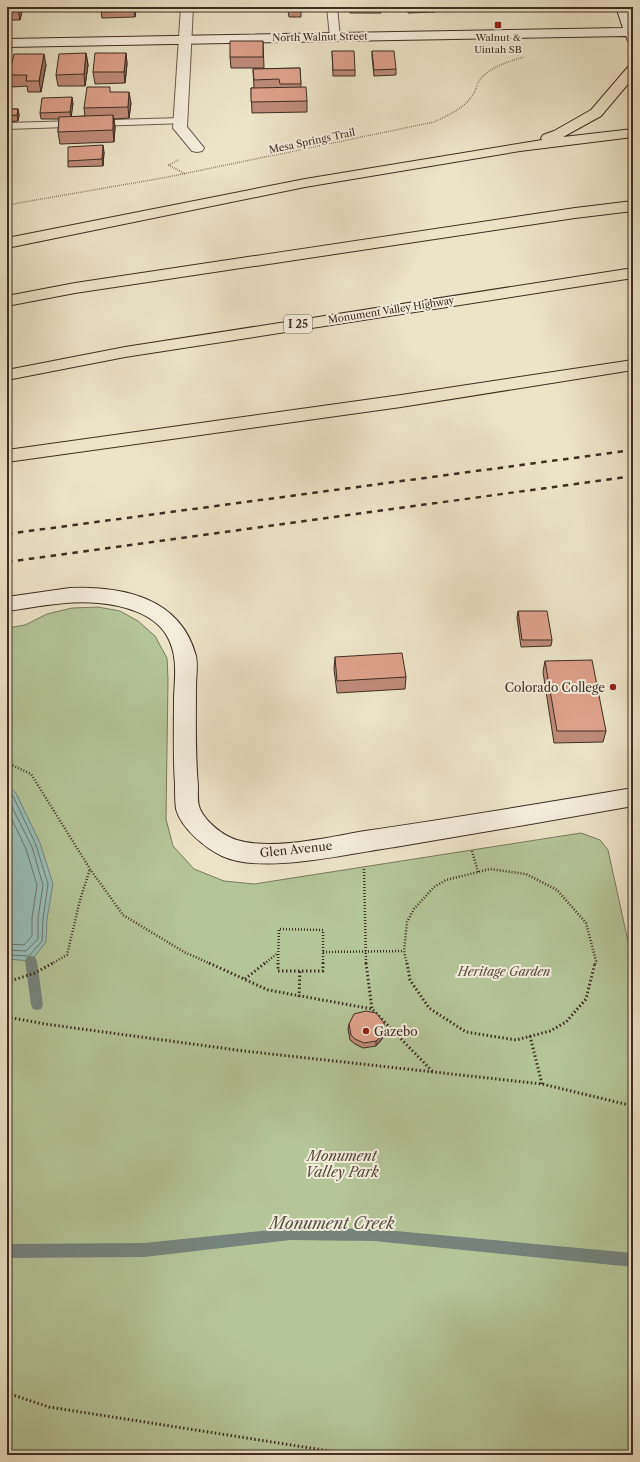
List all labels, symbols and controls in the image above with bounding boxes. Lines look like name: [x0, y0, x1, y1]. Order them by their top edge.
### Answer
marker: Walnut & Uintah SB: [493, 20, 503, 30]
street label: North Walnut Street: [272, 30, 368, 44]
place label: Walnut & Uintah SB: [474, 31, 522, 56]
street label: Mesa Springs Trail: [268, 126, 356, 156]
street label: Monument Valley Highway: [327, 294, 456, 326]
road number: I 25: [284, 315, 312, 333]
place label: Colorado College: [505, 680, 605, 695]
marker: Colorado College: [608, 682, 618, 692]
street label: Glen Avenue: [259, 838, 333, 860]
park label: Heritage Garden: [457, 964, 550, 979]
place label: Gazebo: [374, 1024, 418, 1039]
marker: Gazebo: [361, 1026, 371, 1036]
park label: Monument Valley Park: [305, 1147, 379, 1181]
water label: Monument Creek: [267, 1213, 395, 1233]

